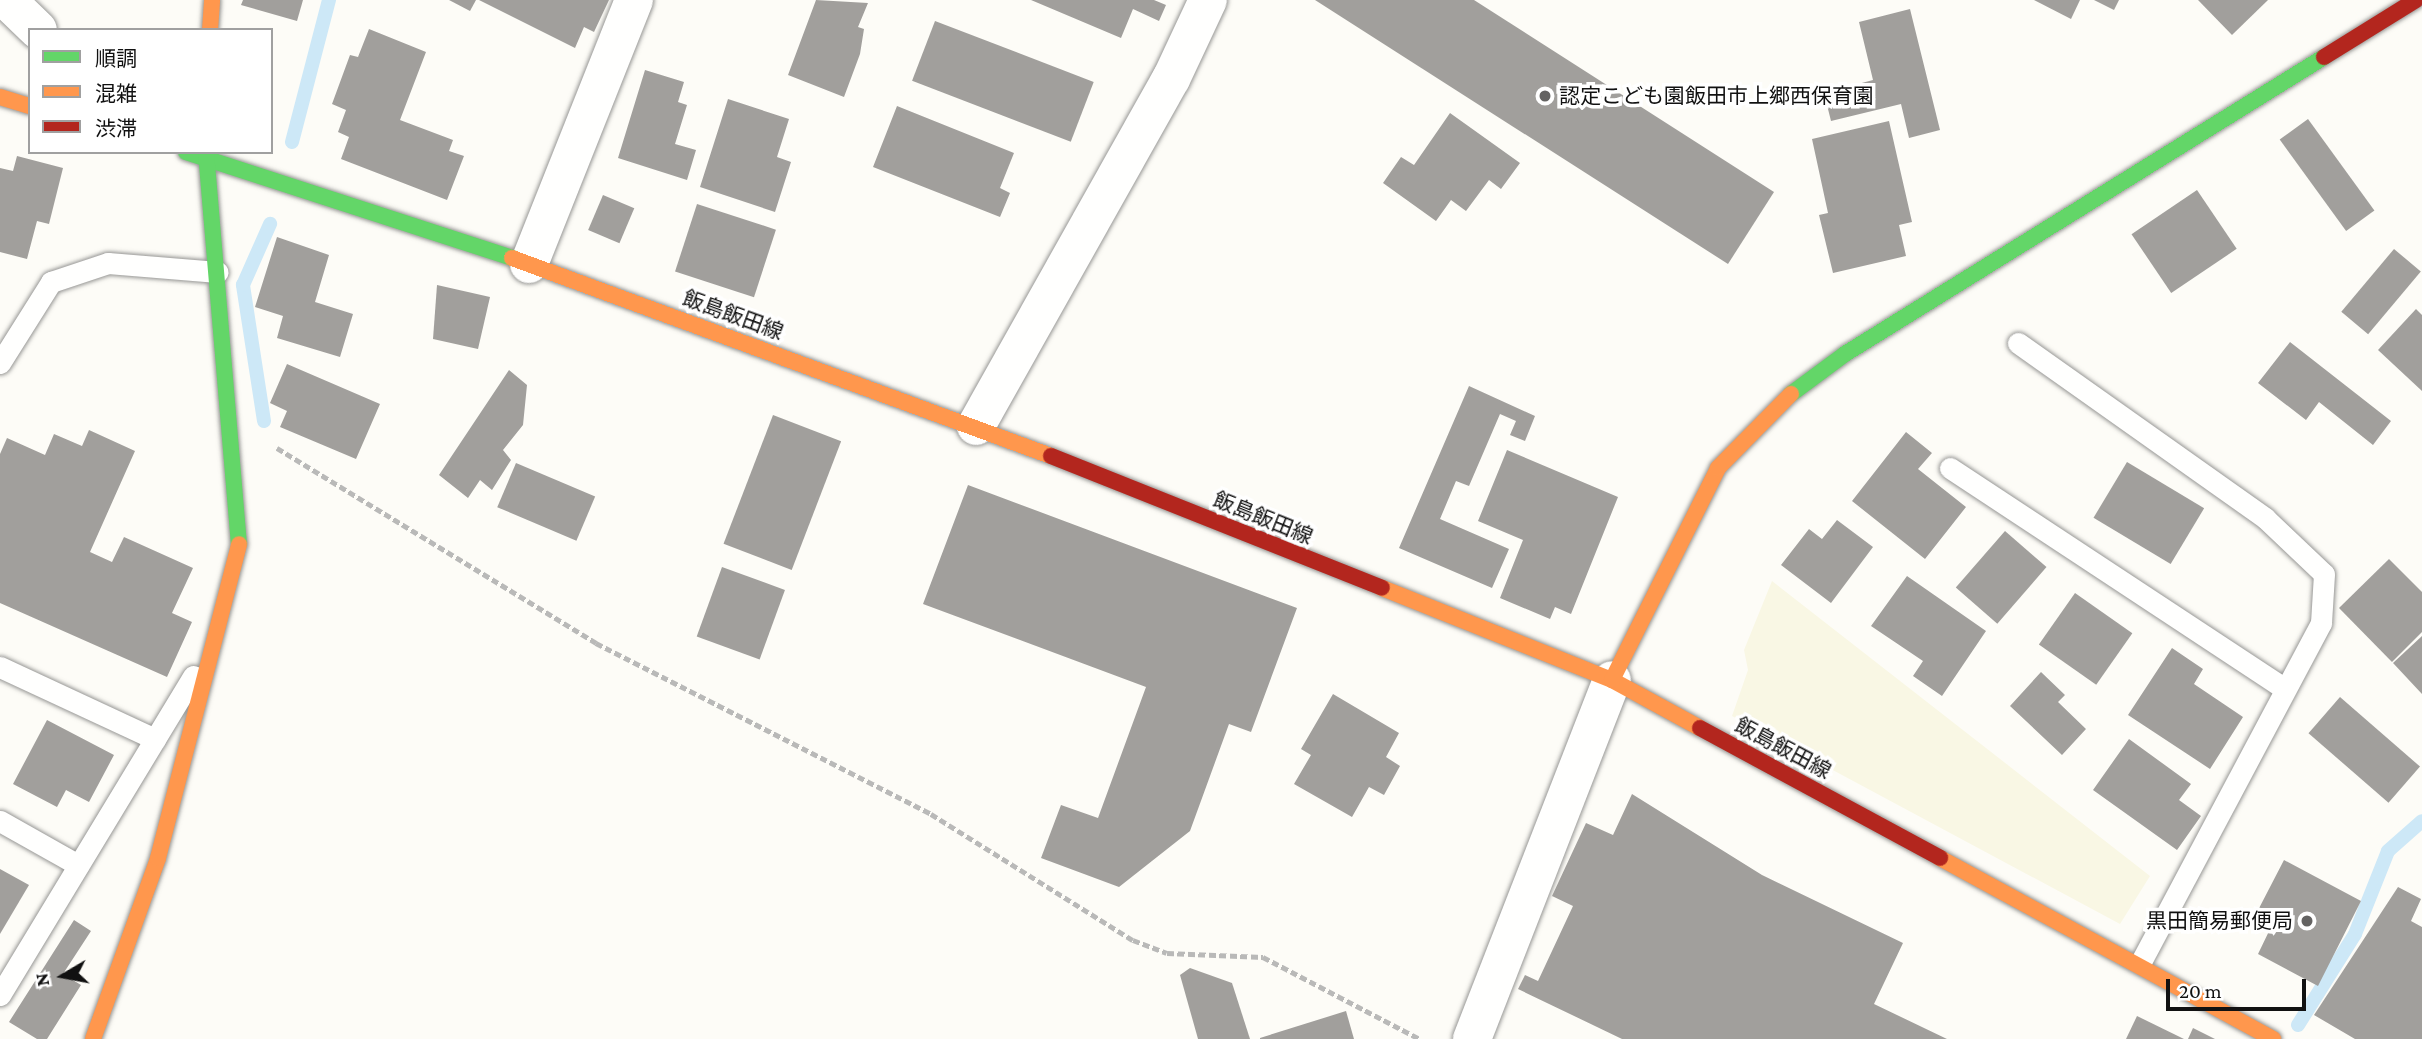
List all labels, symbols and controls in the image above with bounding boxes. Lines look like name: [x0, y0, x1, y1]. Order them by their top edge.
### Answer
legend: [28, 28, 273, 154]
text: 順調: [95, 47, 137, 71]
text: 混雑: [95, 82, 137, 106]
place label: 認定こども園飯田市上郷西保育園: [1559, 83, 1874, 109]
marker: 認定こども園飯田市上郷西保育園: [1537, 88, 1553, 104]
text: 渋滞: [95, 117, 137, 141]
street label: 飯島飯田線: [679, 285, 787, 345]
street label: 飯島飯田線: [1210, 487, 1316, 549]
street label: 飯島飯田線: [1731, 712, 1835, 784]
place label: 黒田簡易郵便局: [2146, 908, 2293, 934]
marker: 黒田簡易郵便局: [2299, 913, 2315, 929]
north arrow: [28, 941, 98, 1011]
scale bar: [2170, 965, 2310, 1009]
text: N: [30, 972, 53, 988]
text: 20 m: [2179, 979, 2222, 1003]

